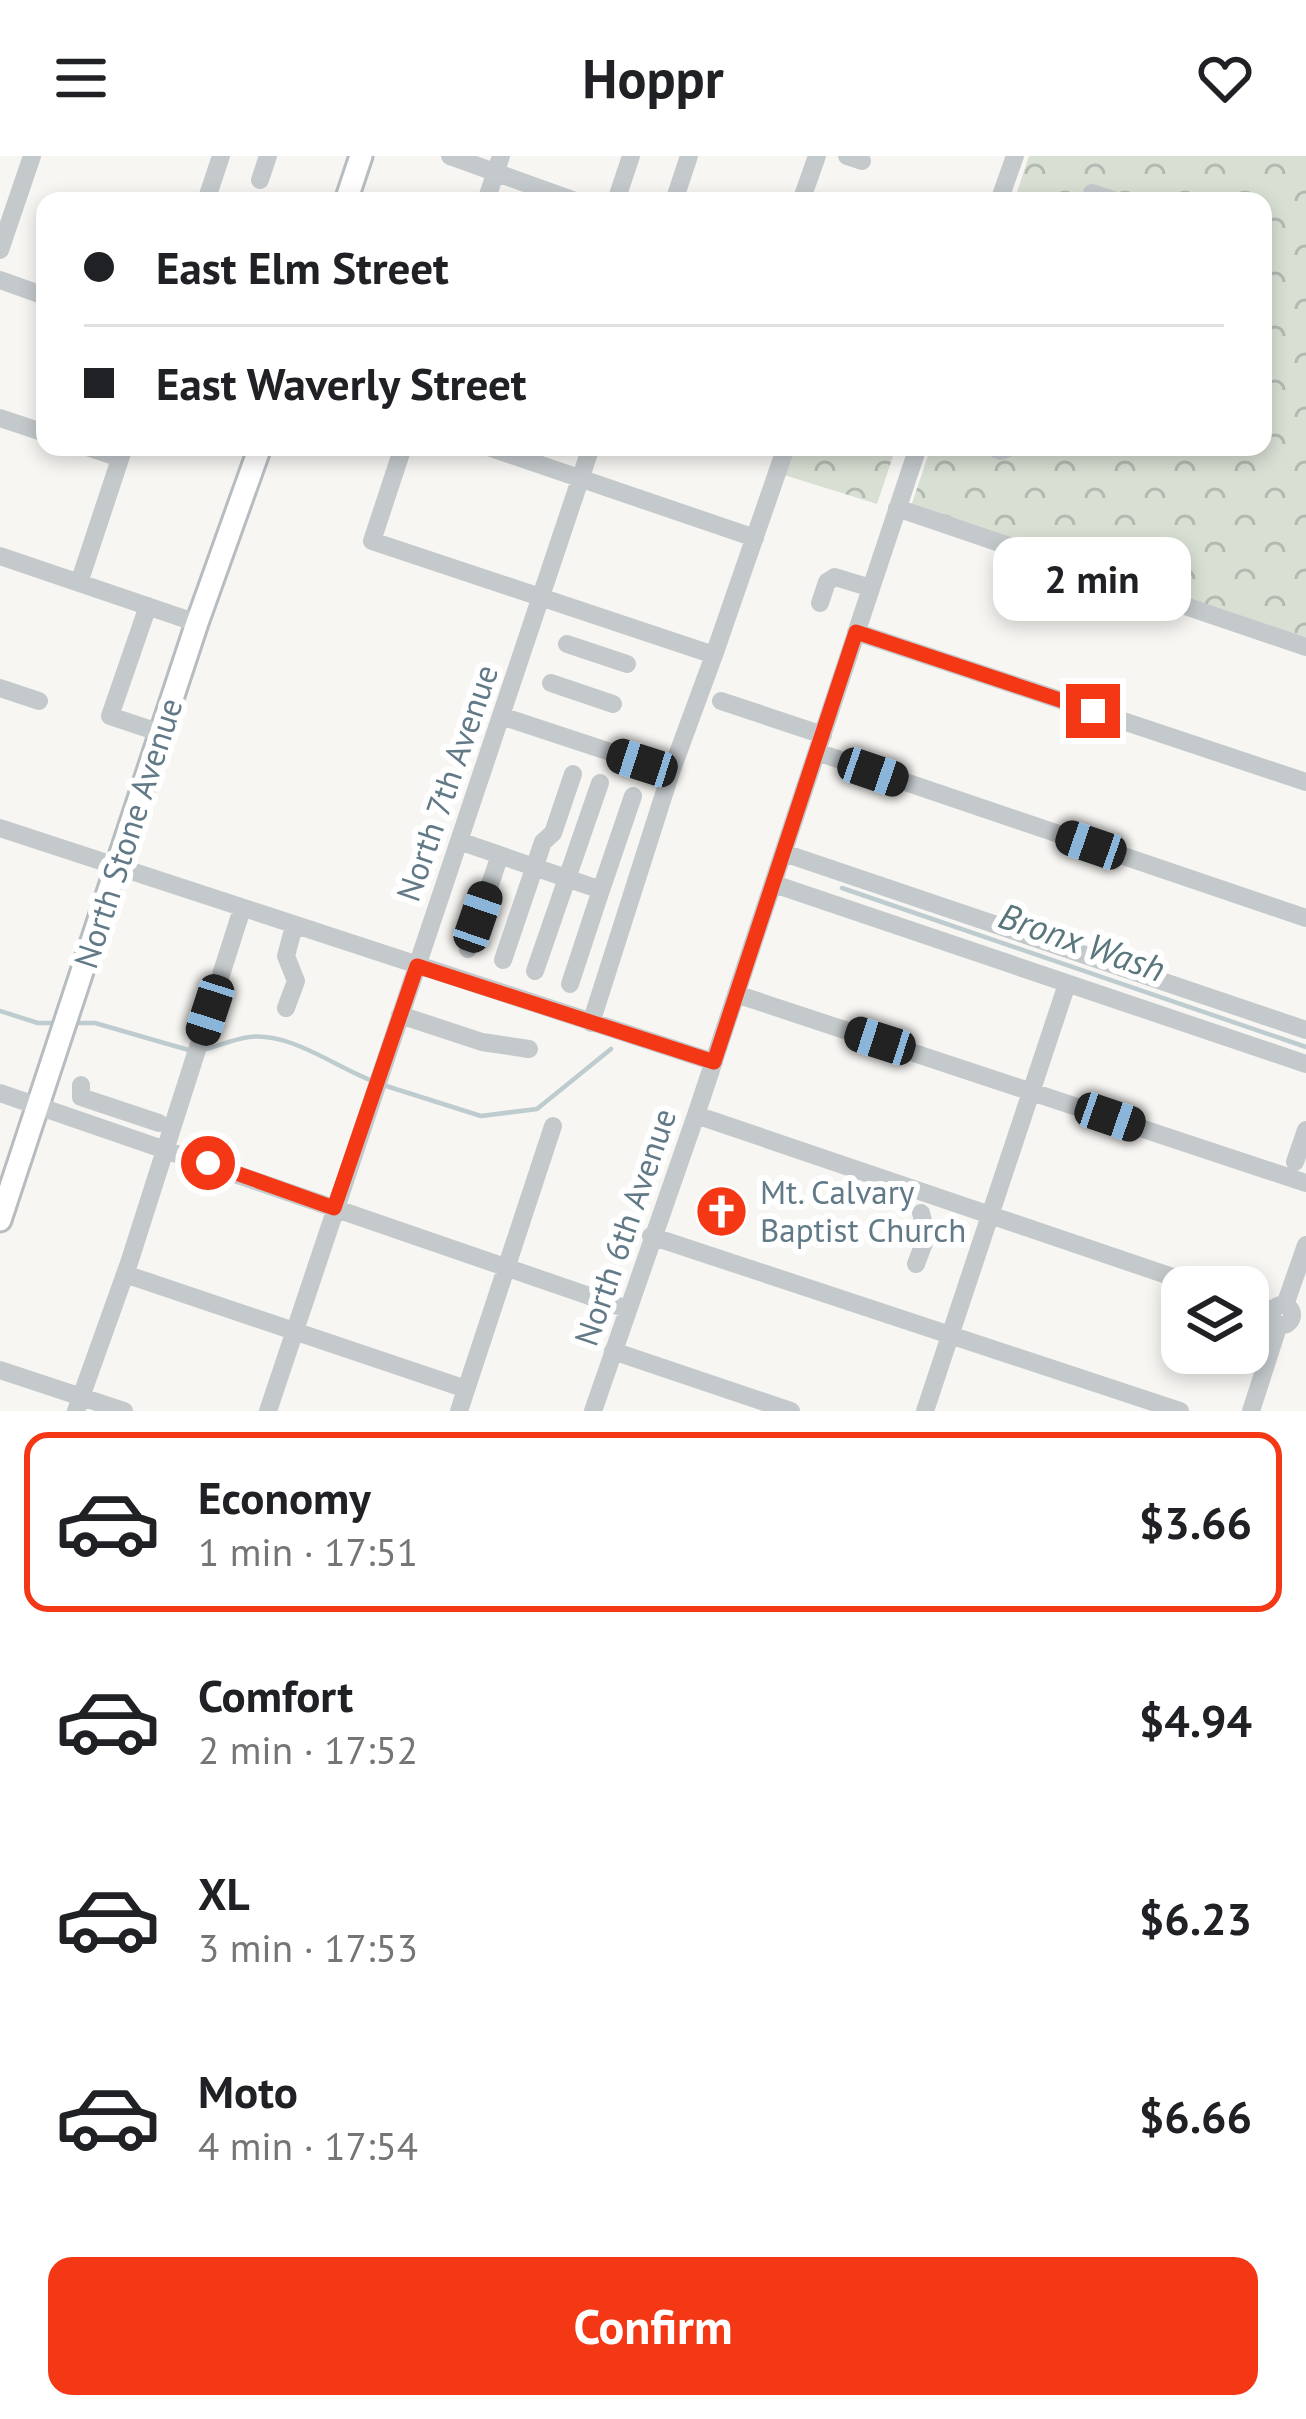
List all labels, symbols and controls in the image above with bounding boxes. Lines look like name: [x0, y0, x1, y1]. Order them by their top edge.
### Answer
text: Hoppr: [582, 43, 724, 113]
icon: menu: [48, 45, 114, 111]
icon: heart: [1192, 45, 1258, 111]
text: East Elm Street: [156, 238, 449, 296]
text: East Waverly Street: [156, 354, 527, 412]
callout: 2 min: [994, 537, 1192, 621]
text: 2 min: [1044, 553, 1140, 604]
street label: North 7th Avenue: [386, 659, 507, 907]
route end: [1066, 684, 1120, 738]
street label: North Stone Avenue: [64, 692, 192, 974]
car: [602, 735, 682, 791]
car: [833, 743, 913, 801]
car: [1051, 816, 1131, 874]
car: [449, 877, 507, 957]
water label: Bronx Wash: [993, 891, 1171, 992]
car: [182, 970, 238, 1050]
car: [840, 1013, 920, 1069]
car: [1070, 1088, 1150, 1146]
street label: North 6th Avenue: [564, 1102, 685, 1351]
route start: [181, 1136, 235, 1190]
place label: Mt. Calvary Baptist Church: [760, 1170, 966, 1251]
church icon: Mt. Calvary Baptist Church: [693, 1183, 749, 1239]
map controls: [1161, 1266, 1269, 1374]
button: layers: [1161, 1266, 1269, 1374]
icon: car: [54, 1468, 162, 1576]
text: Economy: [198, 1468, 371, 1526]
text: $3.66: [1139, 1493, 1252, 1551]
text: 1 min · 17:51: [198, 1526, 418, 1577]
icon: car: [54, 1666, 162, 1774]
text: Comfort: [198, 1666, 353, 1724]
text: $4.94: [1139, 1691, 1252, 1749]
text: 2 min · 17:52: [198, 1724, 418, 1775]
icon: car: [54, 1864, 162, 1972]
text: XL: [198, 1864, 250, 1922]
text: $6.23: [1139, 1889, 1252, 1947]
text: 3 min · 17:53: [198, 1922, 418, 1973]
icon: car: [54, 2062, 162, 2170]
text: Moto: [198, 2062, 298, 2120]
text: $6.66: [1139, 2087, 1252, 2145]
text: 4 min · 17:54: [198, 2120, 418, 2171]
button: Confirm: [48, 2257, 1258, 2395]

